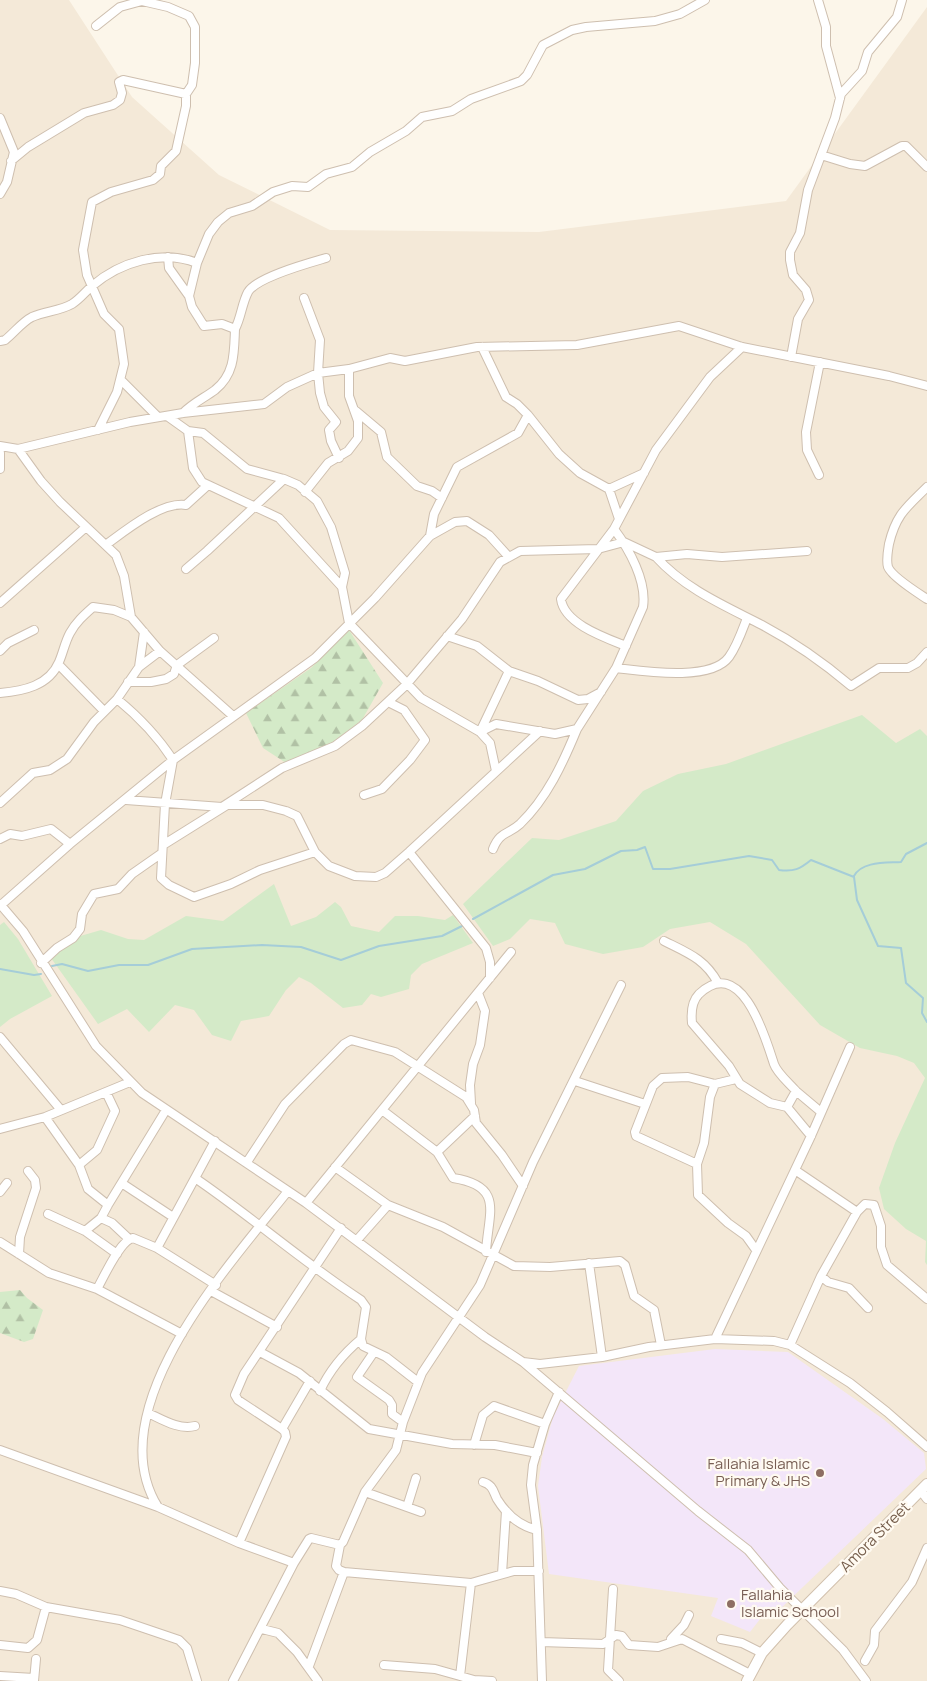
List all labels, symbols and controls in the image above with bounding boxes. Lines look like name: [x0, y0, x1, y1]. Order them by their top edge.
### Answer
place label: Fallahia Islamic Primary & JHS: [708, 1453, 810, 1491]
marker: Fallahia Islamic Primary & JHS: [814, 1467, 826, 1479]
street label: Amora Street: [835, 1497, 914, 1576]
place label: Fallahia Islamic School: [741, 1584, 839, 1622]
marker: Fallahia Islamic School: [725, 1598, 737, 1610]

